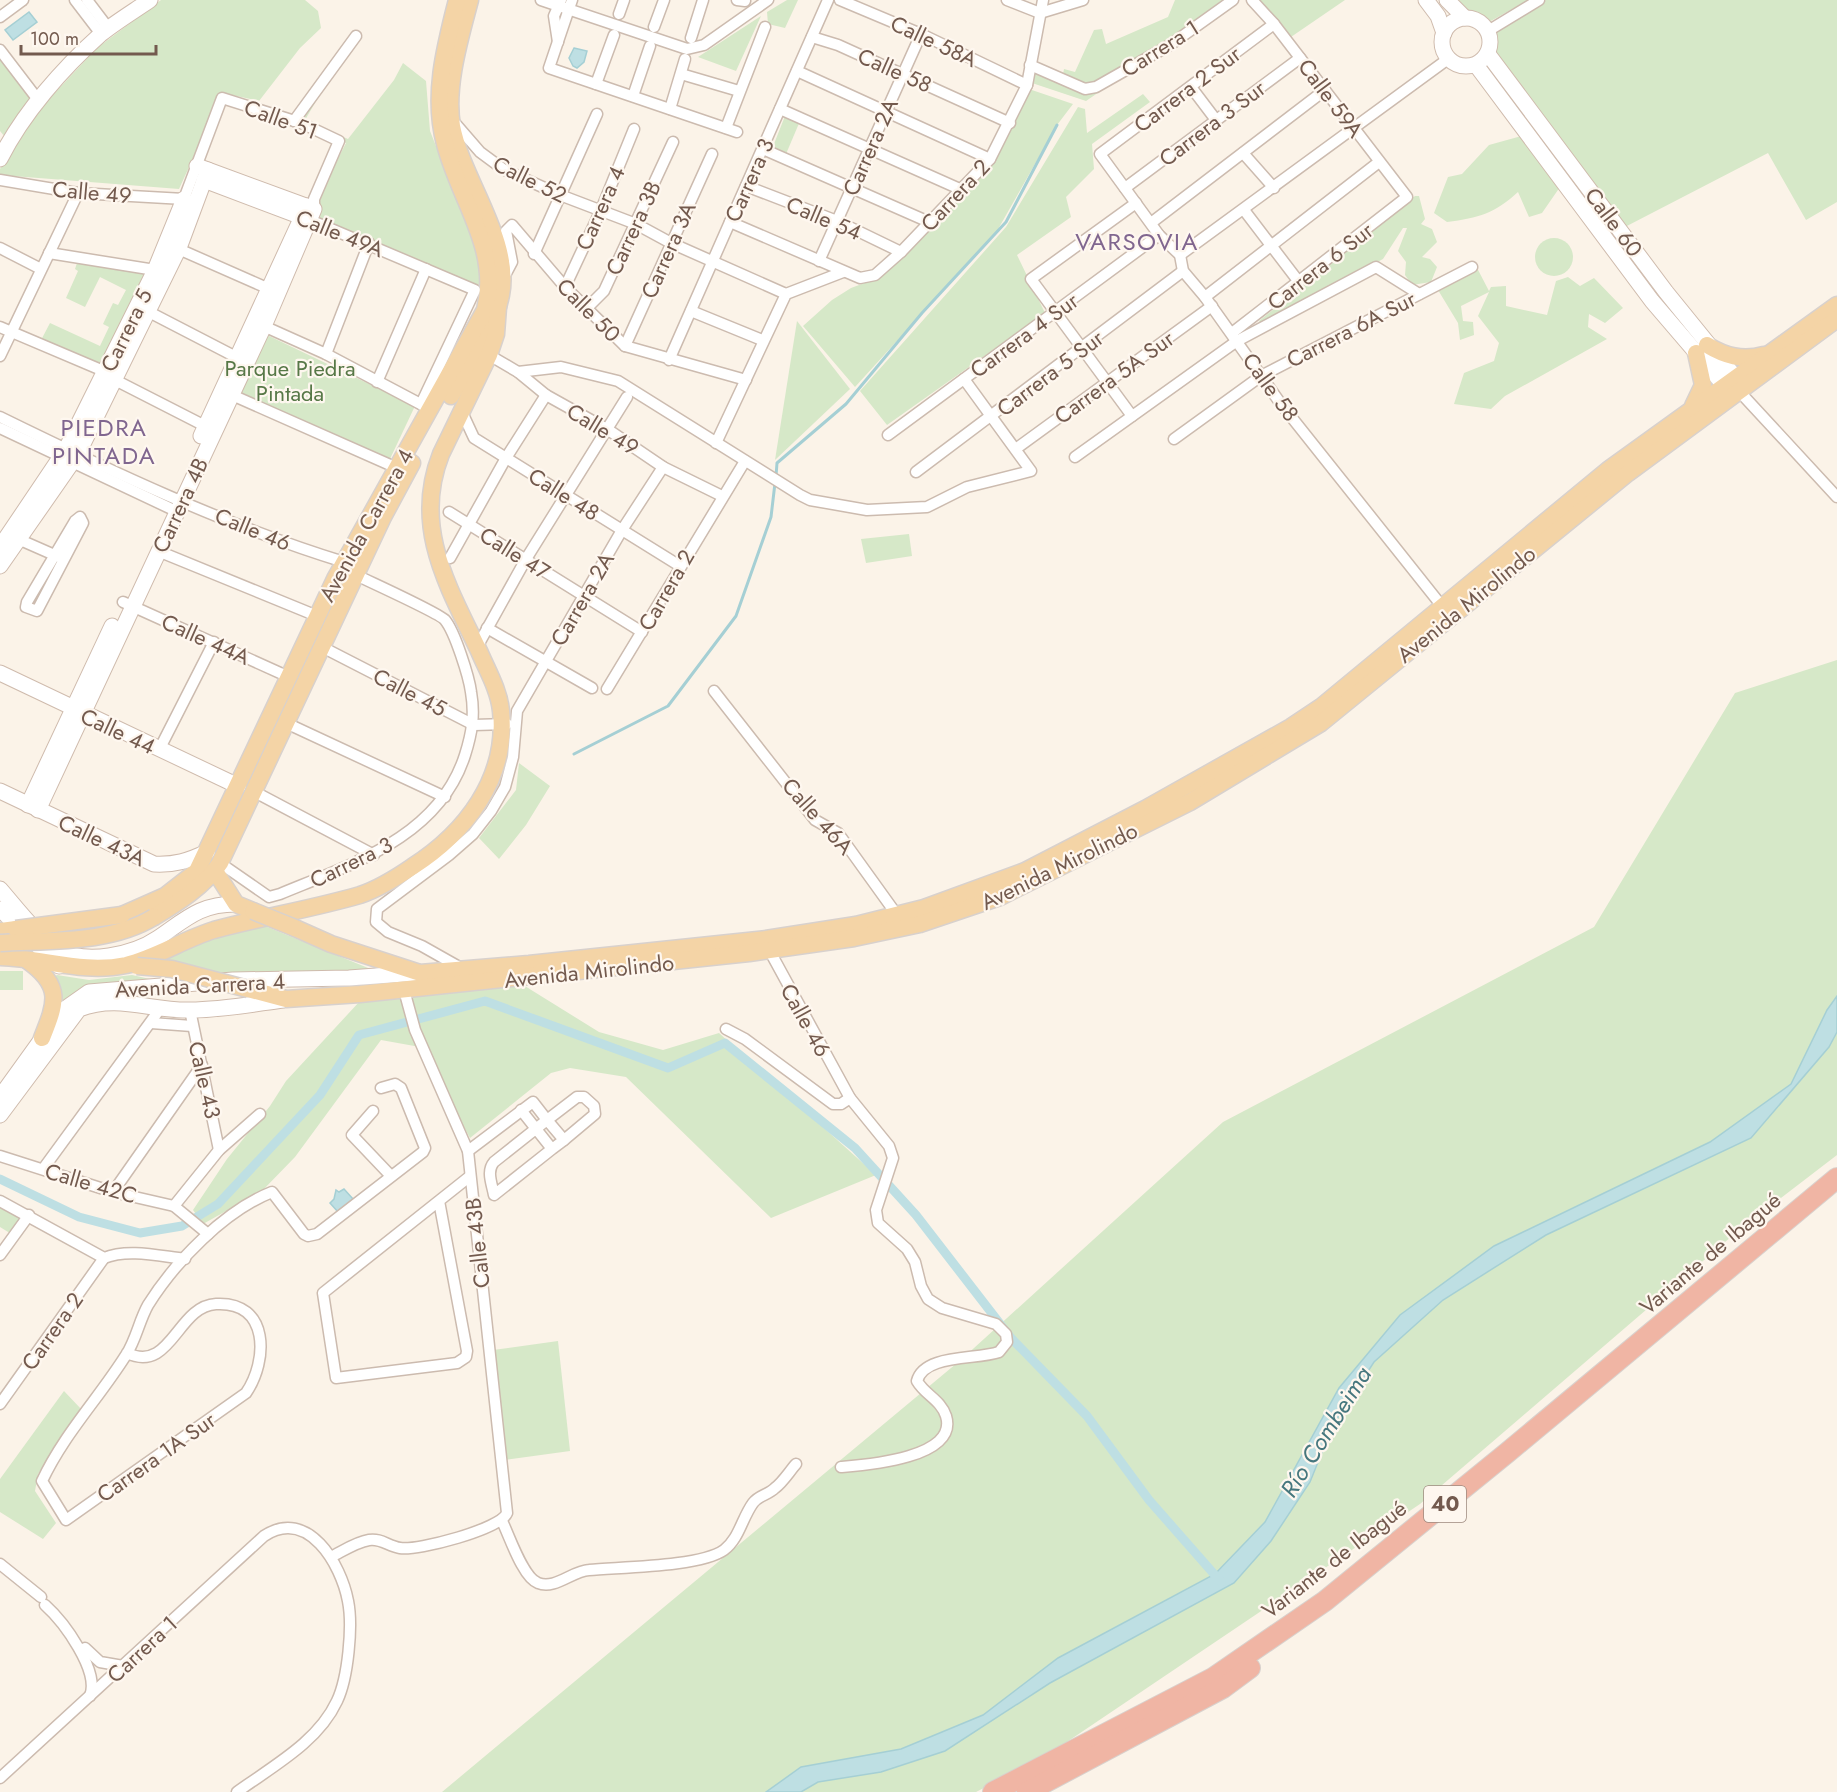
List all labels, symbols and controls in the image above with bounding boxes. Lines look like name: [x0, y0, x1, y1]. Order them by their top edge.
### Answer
street label: Calle 58A: [887, 10, 981, 72]
street label: Carrera 1: [1115, 12, 1205, 84]
scale bar: [21, 18, 156, 56]
text: 100 m: [30, 26, 79, 52]
street label: Carrera 2 Sur: [1127, 38, 1248, 140]
street label: Calle 58: [854, 42, 936, 98]
street label: Calle 59A: [1291, 52, 1372, 145]
street label: Carrera 3 Sur: [1152, 72, 1272, 174]
street label: Calle 51: [240, 91, 322, 147]
street label: Carrera 2A: [834, 93, 906, 201]
street label: Carrera 3: [716, 133, 782, 227]
street label: Calle 52: [488, 147, 572, 211]
street label: Carrera 2: [913, 152, 997, 238]
street label: Carrera 4: [567, 161, 633, 255]
street label: Calle 49: [51, 173, 133, 211]
street label: Carrera 3B: [597, 176, 669, 280]
street label: Calle 60: [1577, 181, 1651, 263]
street label: Calle 54: [781, 188, 867, 248]
street label: Carrera 3A: [632, 196, 704, 303]
street label: Calle 49A: [291, 201, 389, 265]
street label: Carrera 6 Sur: [1260, 214, 1380, 318]
district label: VARSOVIA: [1075, 224, 1199, 259]
street label: Calle 50: [550, 271, 628, 349]
street label: Carrera 6A Sur: [1281, 282, 1422, 375]
street label: Carrera 5: [92, 283, 160, 377]
street label: Carrera 4 Sur: [963, 284, 1085, 385]
street label: Carrera 5 Sur: [990, 322, 1111, 424]
street label: Carrera 5A Sur: [1047, 322, 1181, 431]
street label: Calle 58: [1235, 346, 1307, 428]
park label: Parque Piedra Pintada: [225, 352, 356, 409]
street label: Calle 49: [561, 395, 645, 463]
district label: PIEDRA PINTADA: [52, 410, 156, 473]
street label: Avenida Carrera 4: [311, 443, 421, 607]
street label: Carrera 4B: [144, 452, 216, 558]
street label: Calle 48: [522, 460, 606, 528]
street label: Calle 46: [210, 499, 296, 559]
street label: Calle 47: [473, 519, 557, 587]
street label: Avenida Mirolindo: [1390, 538, 1542, 670]
street label: Carrera 2: [630, 543, 702, 637]
street label: Carrera 2A: [542, 546, 622, 652]
street label: Calle 44A: [157, 605, 256, 673]
street label: Calle 45: [368, 660, 452, 724]
street label: Calle 44: [75, 700, 161, 762]
street label: Calle 46A: [775, 770, 862, 862]
street label: Calle 43A: [53, 806, 151, 874]
street label: Avenida Mirolindo: [975, 814, 1143, 918]
street label: Carrera 3: [304, 828, 398, 896]
street label: Avenida Mirolindo: [502, 946, 676, 996]
street label: Avenida Carrera 4: [114, 965, 286, 1005]
street label: Calle 46: [773, 978, 839, 1062]
street label: Calle 43: [181, 1038, 229, 1122]
street label: Calle 42C: [41, 1155, 141, 1211]
street label: Variante de Ibagué: [1632, 1184, 1788, 1322]
street label: Calle 43B: [456, 1196, 498, 1290]
street label: Carrera 2: [13, 1285, 91, 1377]
water label: Río Combeima: [1271, 1359, 1380, 1504]
street label: Carrera 1A Sur: [90, 1404, 222, 1510]
road number: 40: [1424, 1486, 1466, 1522]
street label: Variante de Ibagué: [1255, 1492, 1413, 1626]
street label: Carrera 1: [100, 1608, 184, 1690]

